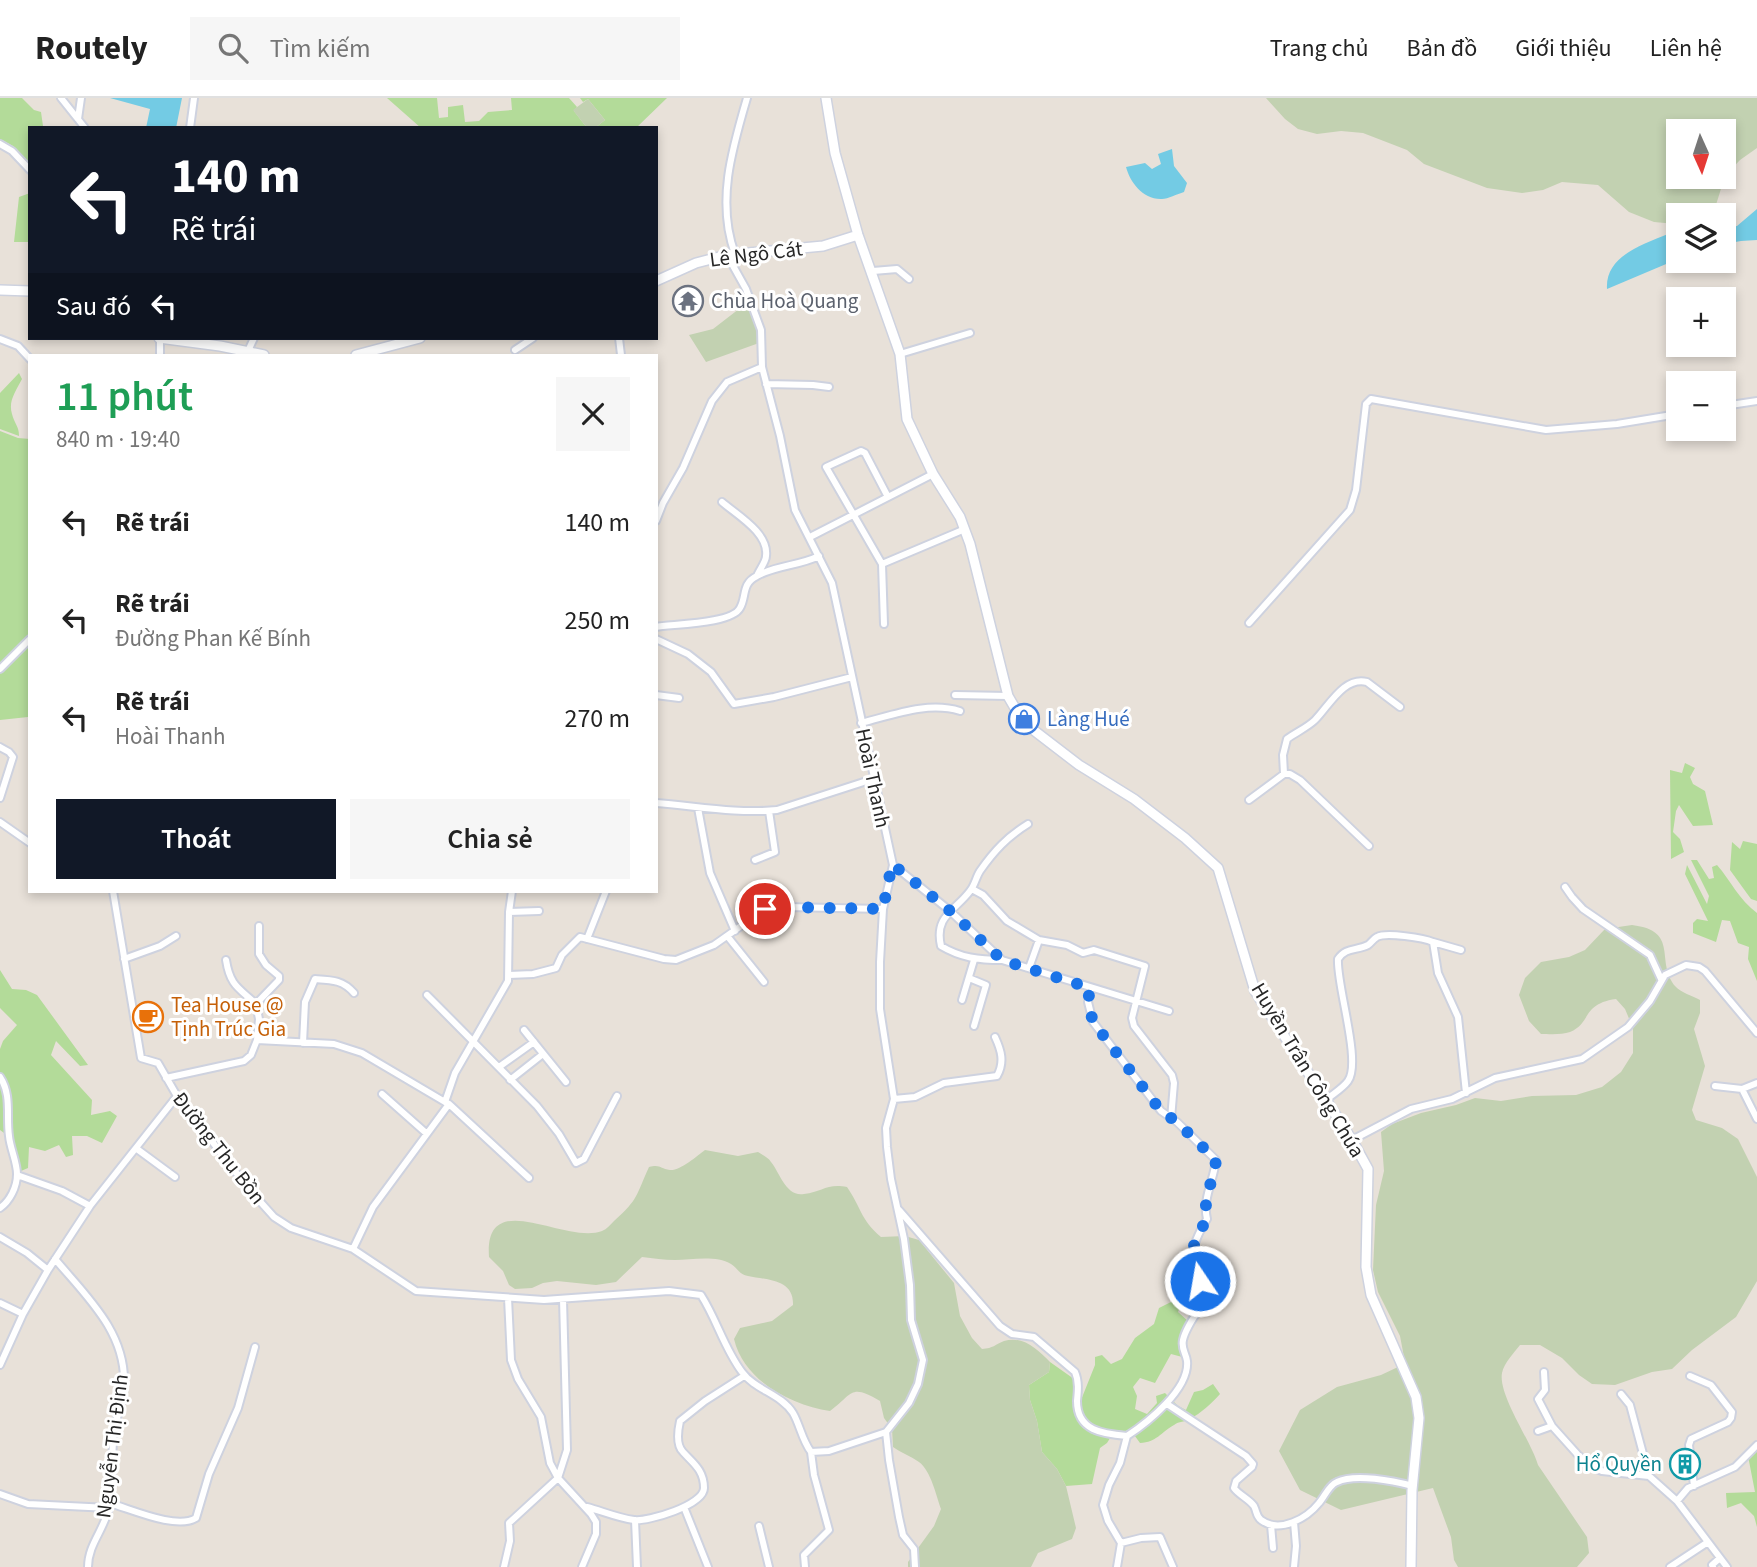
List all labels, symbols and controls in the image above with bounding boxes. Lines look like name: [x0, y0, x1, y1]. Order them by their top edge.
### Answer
search box: [190, 17, 680, 80]
text: Routely: [35, 25, 148, 72]
icon: search: [214, 29, 252, 67]
text: Tìm kiếm: [270, 30, 371, 67]
text: Trang chủ: [1270, 31, 1369, 66]
text: Bản đồ: [1407, 31, 1477, 66]
text: Giới thiệu: [1515, 31, 1612, 66]
text: Liên hệ: [1650, 31, 1722, 66]
north arrow: [1666, 119, 1736, 189]
map controls: [1666, 119, 1736, 441]
text: 140 m: [171, 142, 300, 212]
icon: left: [56, 154, 147, 245]
button: layers: [1666, 203, 1736, 273]
text: Rẽ trái: [171, 207, 256, 253]
street label: Lê Ngô Cát: [708, 233, 804, 275]
temple icon: Chùa Hoà Quang: [671, 284, 705, 318]
place label: Chùa Hoà Quang: [711, 286, 859, 316]
icon: left: [145, 287, 183, 325]
button: +: [1666, 287, 1736, 357]
text: Sau đó: [56, 288, 131, 325]
text: 11 phút: [56, 367, 193, 427]
button: −: [1666, 371, 1736, 441]
button: close: [556, 377, 630, 451]
text: 840 m · 19:40: [56, 423, 180, 456]
icon: left: [56, 503, 94, 541]
text: Rẽ trái: [115, 504, 190, 541]
text: 140 m: [564, 504, 630, 541]
text: Rẽ trái: [115, 585, 190, 622]
icon: left: [56, 601, 94, 639]
text: 250 m: [564, 602, 630, 639]
text: Đường Phan Kế Bính: [115, 622, 311, 655]
text: Rẽ trái: [115, 683, 190, 720]
icon: left: [56, 699, 94, 737]
text: 270 m: [564, 700, 630, 737]
shop icon: Làng Hué: [1007, 702, 1041, 736]
place label: Làng Hué: [1047, 704, 1130, 734]
text: Hoài Thanh: [115, 720, 226, 753]
street label: Hoài Thanh: [848, 726, 898, 830]
button: Thoát: [56, 799, 336, 879]
button: Chia sẻ: [350, 799, 630, 879]
pin: [735, 879, 795, 939]
icon: arrive: [746, 890, 784, 928]
street label: Huyền Trân Công Chúa: [1244, 977, 1372, 1163]
place label: Tea House @ Tịnh Trúc Gia: [171, 990, 286, 1044]
cafe icon: Tea House @ Tịnh Trúc Gia: [131, 1000, 165, 1034]
street label: Đường Thu Bồn: [165, 1085, 273, 1211]
position arrow: [1163, 1244, 1237, 1318]
street label: Nguyễn Thị Định: [88, 1372, 136, 1520]
building icon: Hổ Quyền: [1668, 1447, 1702, 1481]
place label: Hổ Quyền: [1576, 1449, 1662, 1479]

